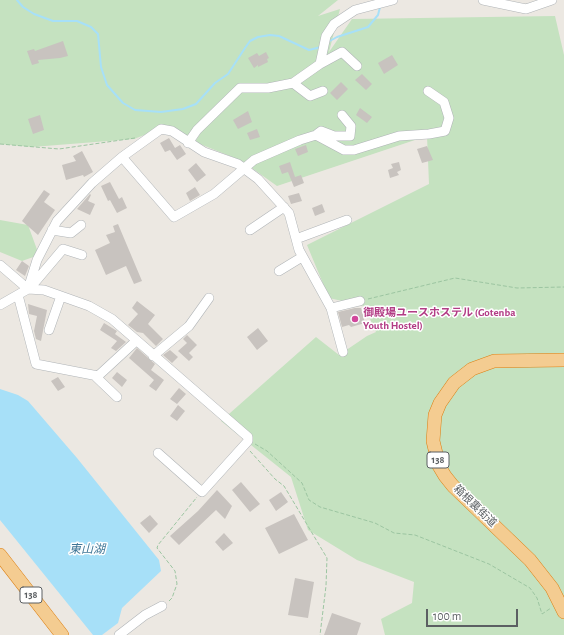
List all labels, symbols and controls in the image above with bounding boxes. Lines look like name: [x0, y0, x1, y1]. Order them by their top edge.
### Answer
place label: 御殿場ユースホステル (Gotenba Youth Hostel): [363, 306, 515, 332]
marker: 御殿場ユースホステル (Gotenba Youth Hostel): [350, 314, 360, 324]
road number: 138: [427, 452, 449, 468]
street label: 箱根裏街道: [451, 482, 499, 530]
water label: 東山湖: [69, 542, 105, 556]
road number: 138: [20, 587, 42, 603]
scale bar: [428, 601, 520, 627]
text: 100 m: [433, 610, 461, 622]

